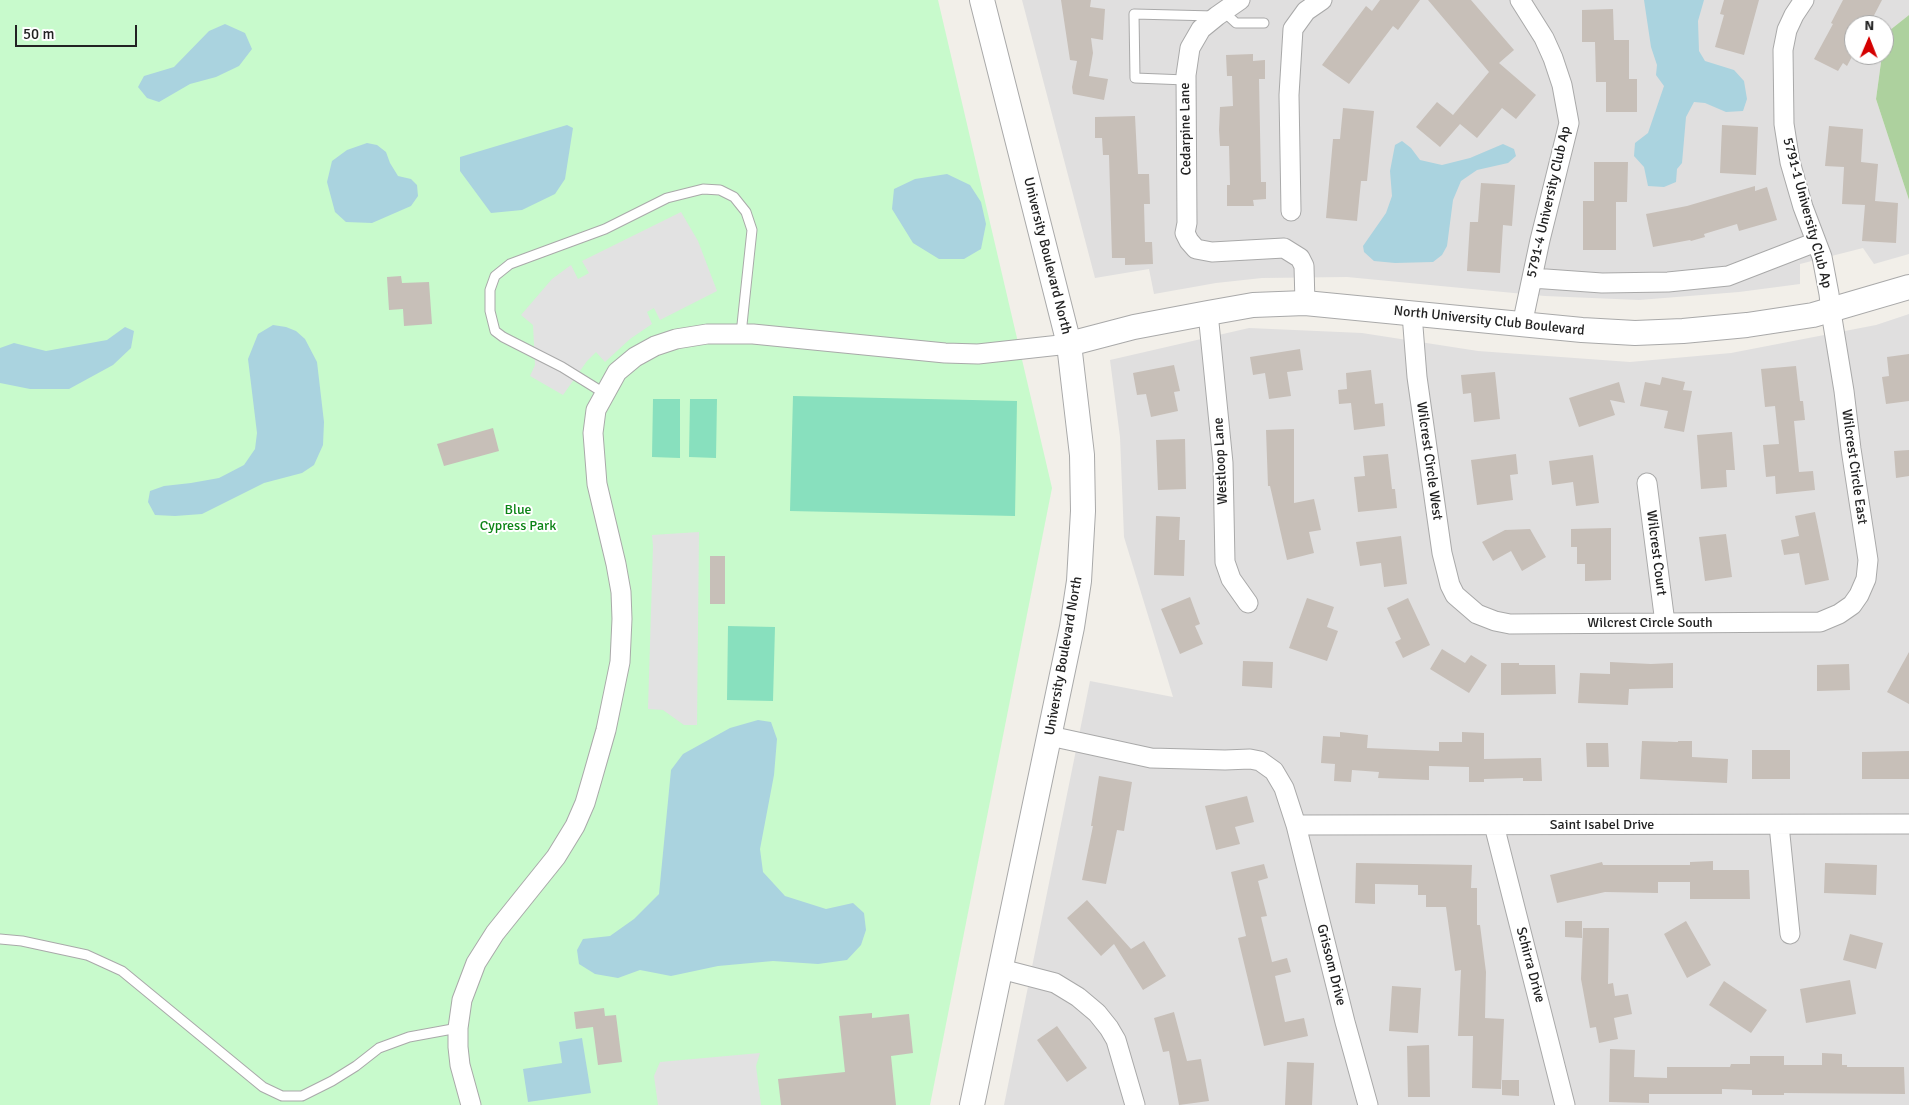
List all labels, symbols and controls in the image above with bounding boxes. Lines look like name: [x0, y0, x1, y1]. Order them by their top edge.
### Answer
scale bar: [18, 15, 140, 47]
north arrow: [1844, 15, 1894, 65]
text: N: [1864, 17, 1874, 34]
text: 50 m: [23, 25, 54, 43]
street label: Cedarpine Lane: [1177, 82, 1195, 176]
street label: 5791-4 University Club Ap: [1523, 125, 1575, 279]
street label: 5791-1 University Club Ap: [1779, 136, 1835, 290]
street label: University Boulevard North: [1019, 176, 1075, 336]
street label: North University Club Boulevard: [1393, 303, 1585, 339]
street label: Wilcrest Circle West: [1412, 401, 1446, 521]
street label: Wilcrest Circle East: [1838, 408, 1870, 526]
street label: Westloop Lane: [1210, 417, 1232, 505]
park label: Blue Cypress Park: [480, 502, 556, 534]
street label: Wilcrest Court: [1642, 509, 1670, 597]
street label: University Boulevard North: [1042, 575, 1086, 737]
street label: Wilcrest Circle South: [1587, 615, 1713, 631]
street label: Saint Isabel Drive: [1550, 817, 1654, 833]
street label: Grissom Drive: [1313, 923, 1349, 1007]
street label: Schirra Drive: [1512, 925, 1548, 1005]

